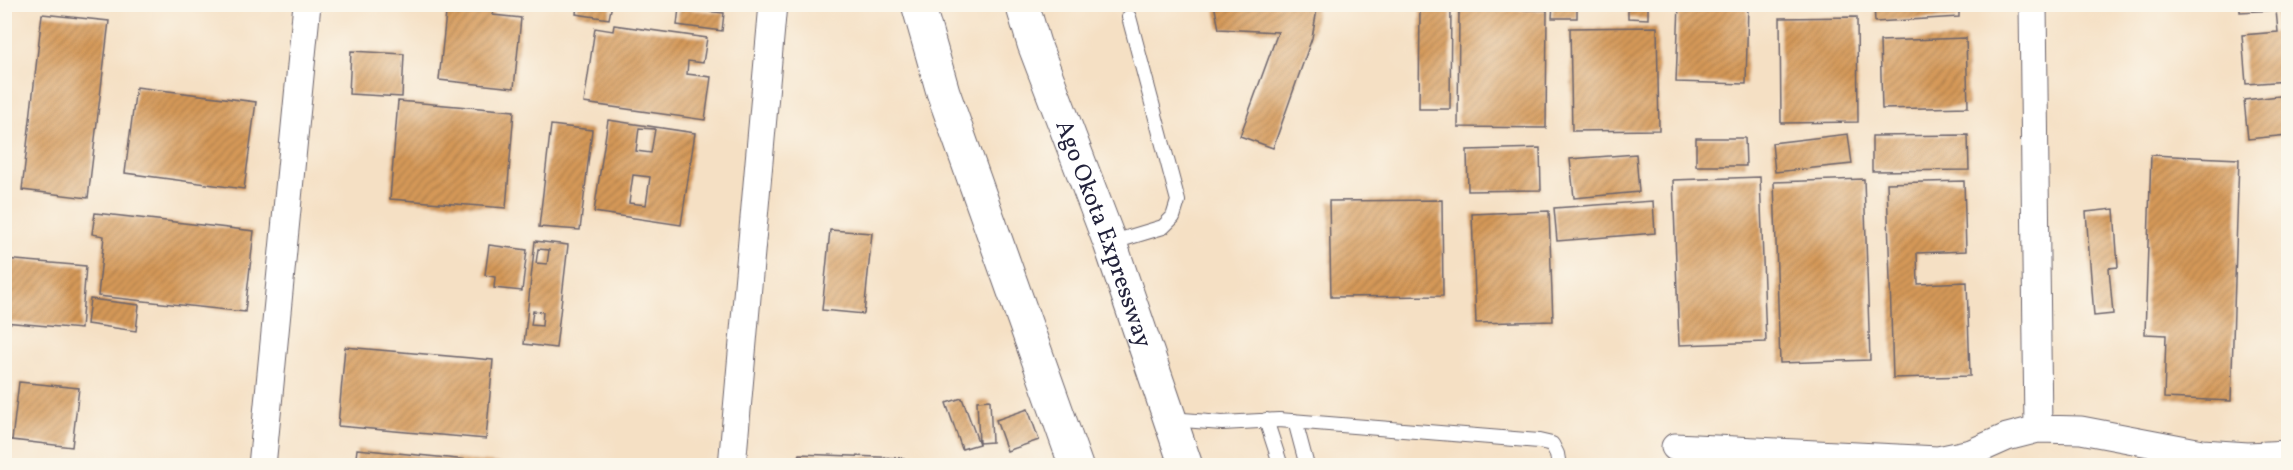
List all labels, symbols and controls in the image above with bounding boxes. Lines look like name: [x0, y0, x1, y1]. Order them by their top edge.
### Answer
street label: Ago Okota Expressway: [1046, 115, 1159, 353]

